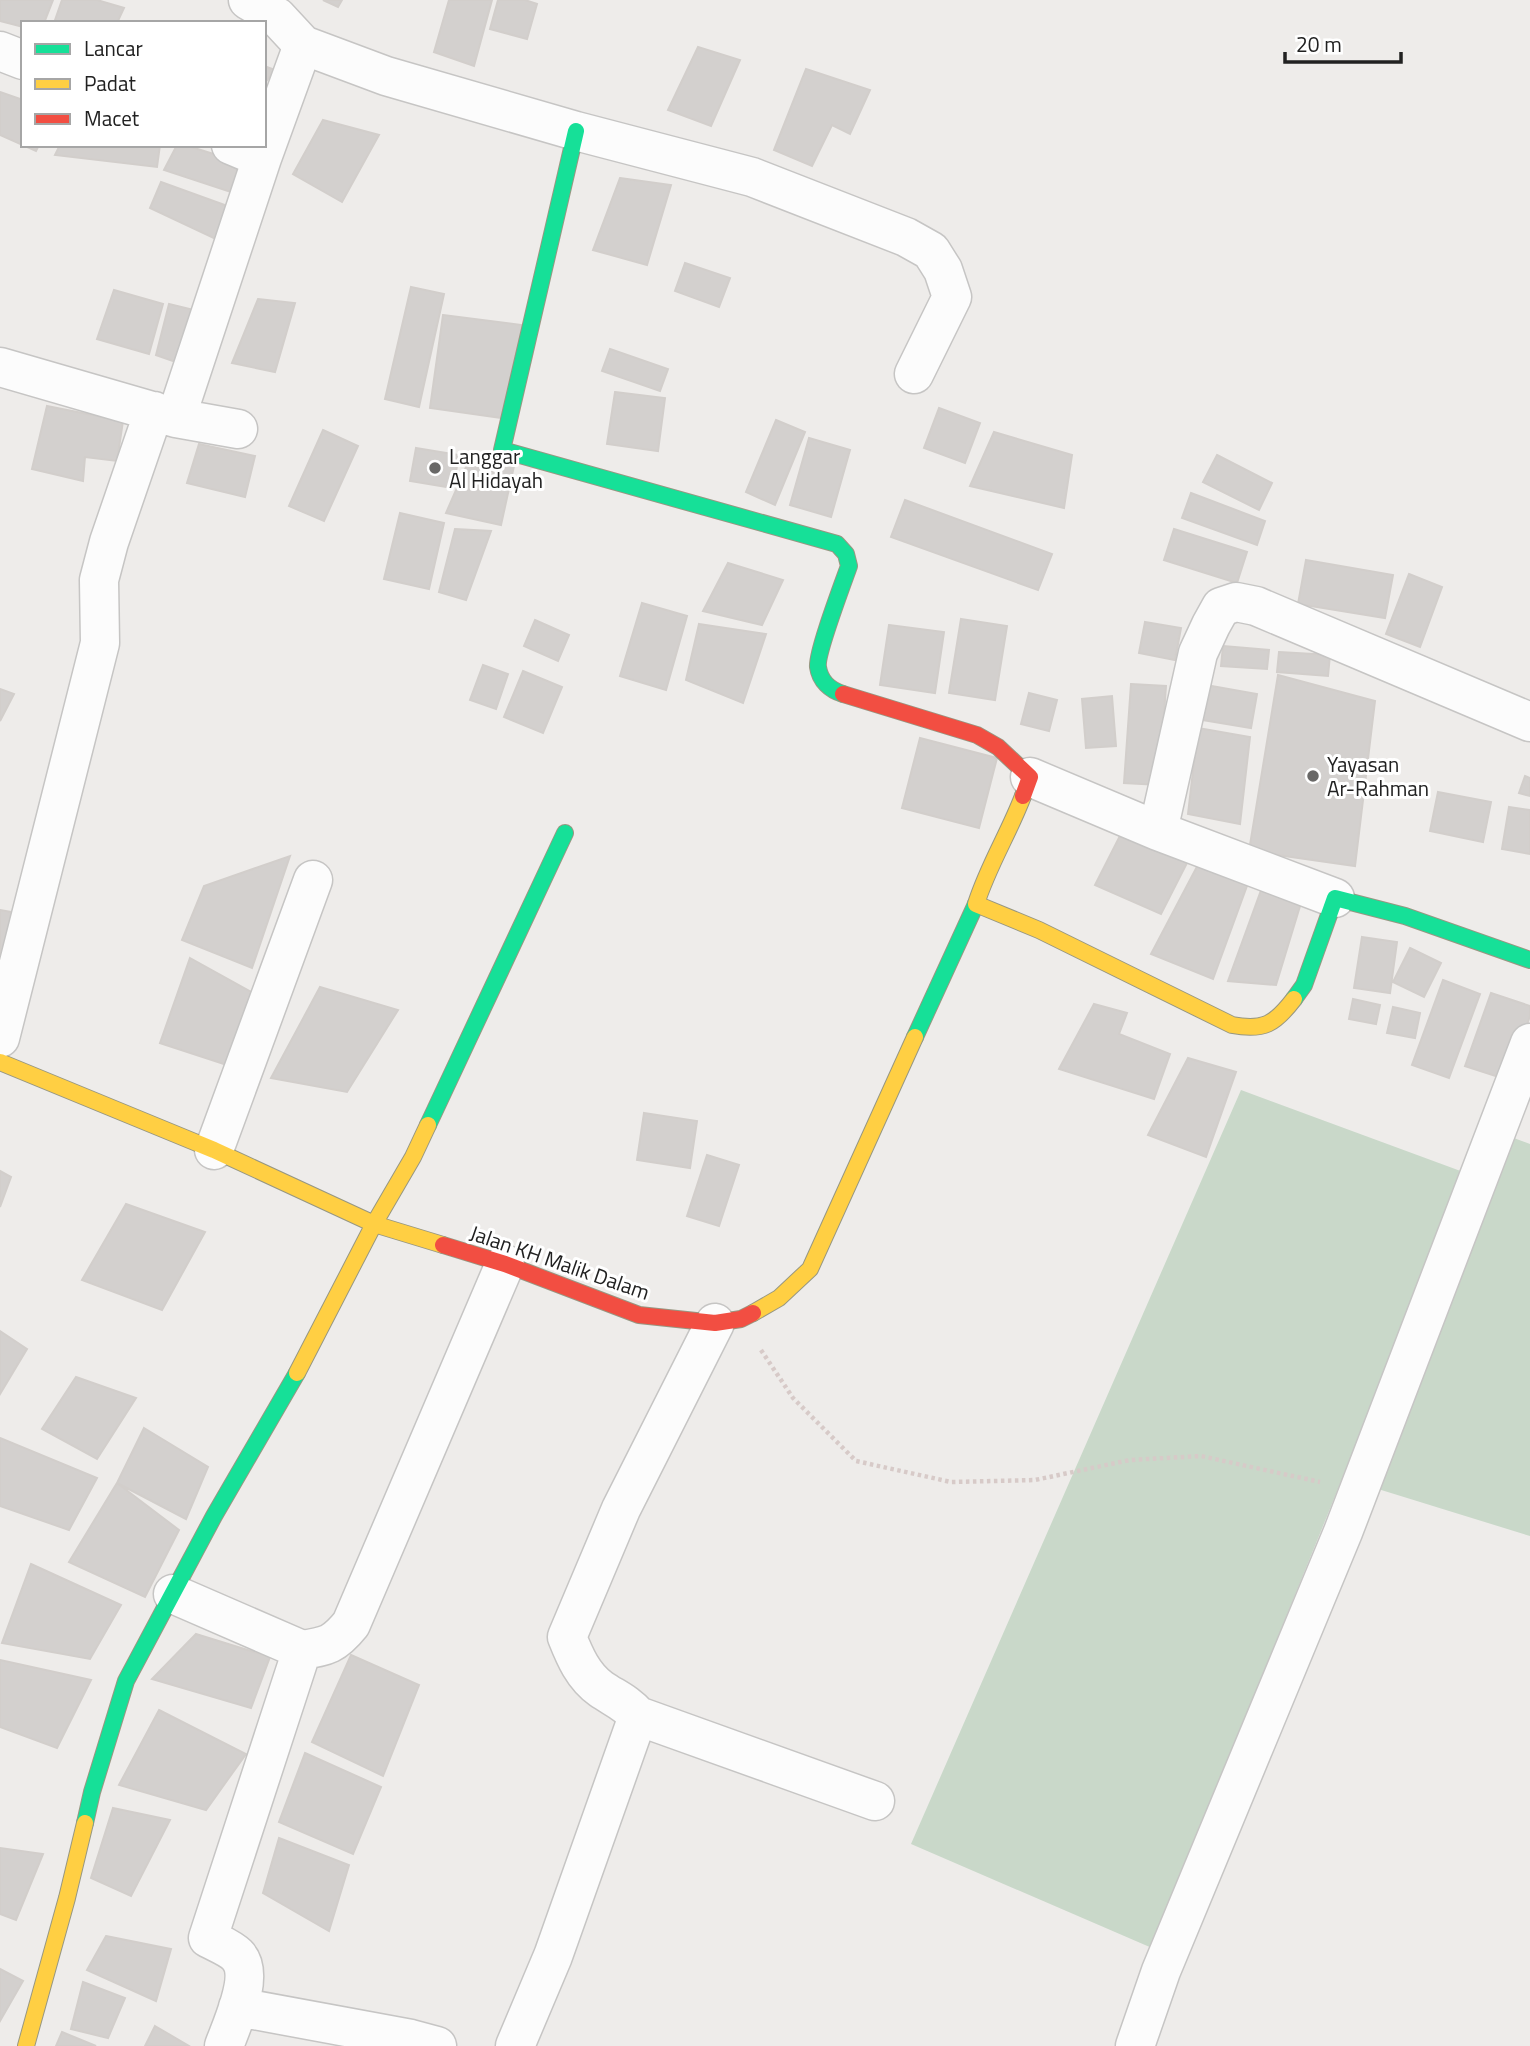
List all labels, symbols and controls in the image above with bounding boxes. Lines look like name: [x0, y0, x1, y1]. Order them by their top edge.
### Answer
legend: [21, 21, 266, 147]
scale bar: [1285, 21, 1400, 65]
text: 20 m: [1296, 28, 1342, 60]
text: Lancar: [84, 32, 143, 64]
text: Padat: [84, 67, 136, 99]
text: Macet: [84, 102, 140, 134]
place label: Langgar Al Hidayah: [449, 440, 543, 496]
marker: Langgar Al Hidayah: [427, 460, 443, 476]
place label: Yayasan Ar-Rahman: [1327, 748, 1429, 804]
marker: Yayasan Ar-Rahman: [1305, 768, 1321, 784]
street label: Jalan KH Malik Dalam: [466, 1216, 654, 1308]

